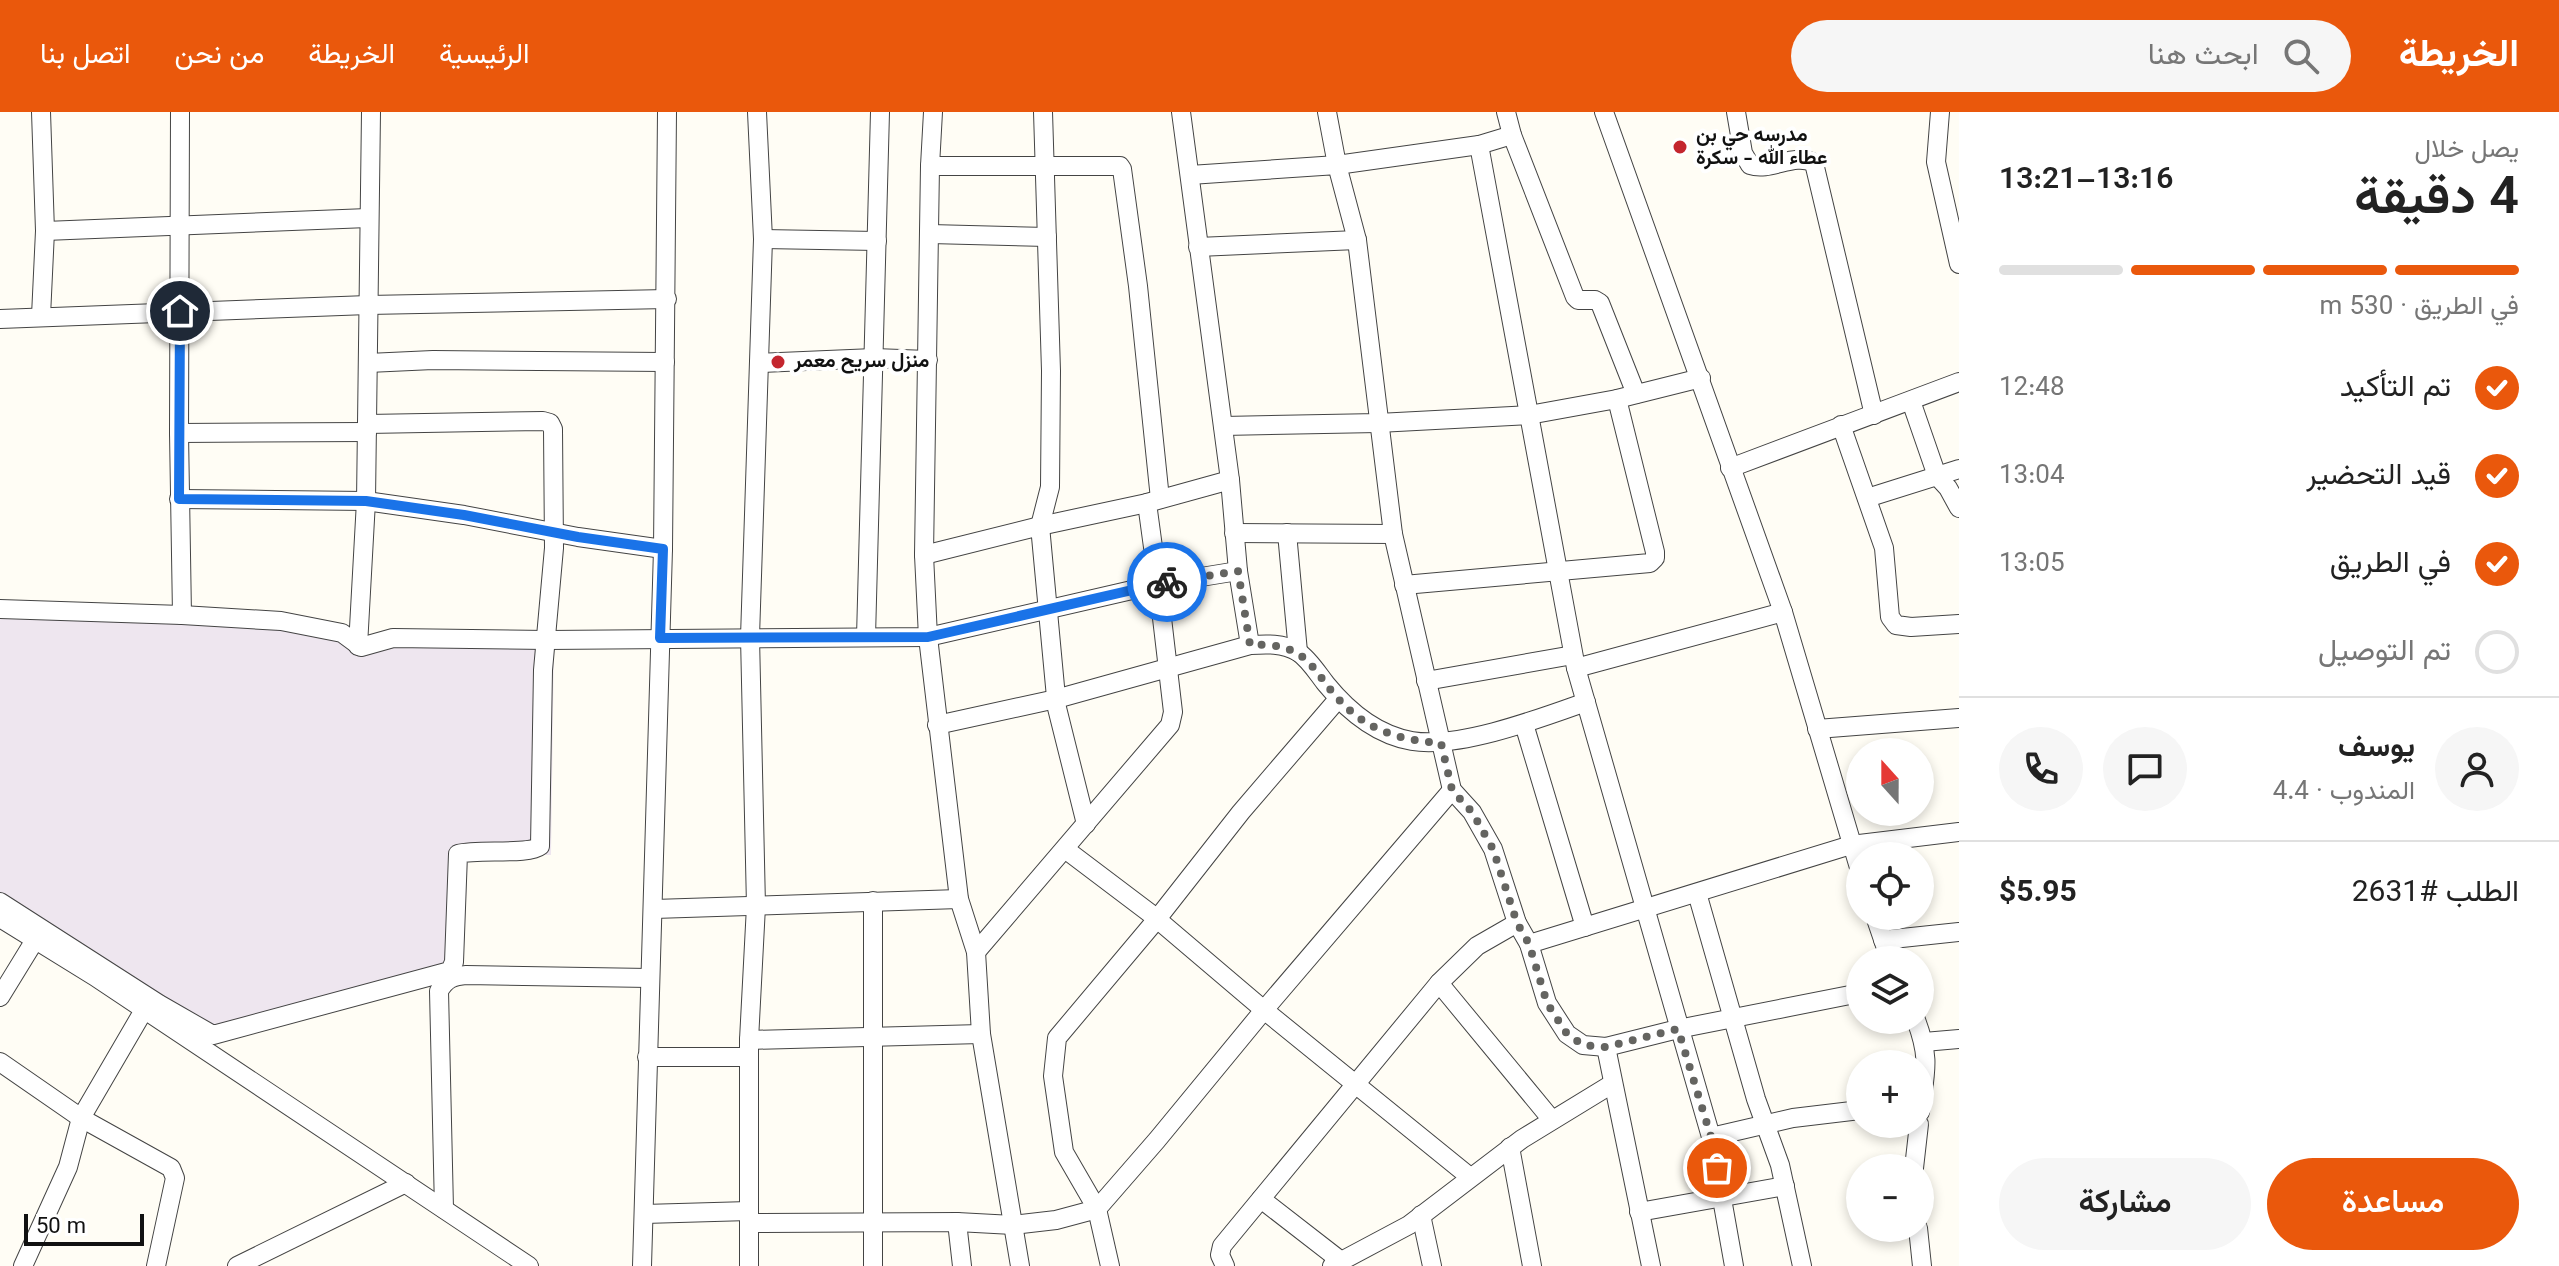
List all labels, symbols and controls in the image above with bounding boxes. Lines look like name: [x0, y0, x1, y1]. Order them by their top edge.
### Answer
search box: [1791, 20, 2351, 92]
text: الخريطة: [2399, 27, 2519, 86]
text: ابحث هنا: [2148, 33, 2259, 80]
text: اتصل بنا: [40, 34, 130, 78]
text: من نحن: [174, 34, 264, 78]
text: الخريطة: [308, 34, 395, 78]
text: الرئيسية: [439, 34, 530, 78]
icon: search: [2279, 34, 2323, 78]
place label: مدرسه حي بن عطاء الله - سكرة: [1696, 120, 1827, 175]
text: يصل خلال: [2414, 130, 2519, 171]
marker: مدرسه حي بن عطاء الله - سكرة: [1671, 138, 1689, 156]
text: 13:16–13:21: [1999, 157, 2173, 204]
text: 4 دقيقة: [2354, 160, 2519, 241]
pin: [146, 277, 214, 345]
text: في الطريق · 530 m: [2320, 287, 2519, 328]
icon: home: [158, 289, 202, 333]
place label: منزل سريح معمر: [793, 346, 929, 378]
marker: منزل سريح معمر: [769, 353, 787, 371]
text: تم التأكيد: [2340, 365, 2451, 412]
icon: check: [2475, 366, 2519, 410]
text: 12:48: [1999, 368, 2065, 409]
text: قيد التحضير: [2306, 453, 2451, 500]
icon: check: [2475, 454, 2519, 498]
text: 13:04: [1999, 456, 2065, 497]
text: في الطريق: [2330, 541, 2451, 588]
courier: [1127, 542, 1207, 622]
icon: check: [2475, 542, 2519, 586]
text: 13:05: [1999, 544, 2065, 585]
icon: bike: [1145, 560, 1189, 604]
text: تم التوصيل: [2318, 629, 2451, 676]
text: يوسف: [2338, 725, 2415, 772]
button: phone: [1999, 727, 2083, 811]
button: chat: [2103, 727, 2187, 811]
button: person: [2435, 727, 2519, 811]
north arrow: [1846, 738, 1934, 826]
map controls: [1846, 738, 1934, 1242]
text: المندوب · 4.4: [2273, 772, 2415, 813]
button: locate: [1846, 842, 1934, 930]
text: $5.95: [1999, 870, 2077, 917]
text: الطلب #2631: [2352, 870, 2519, 917]
button: layers: [1846, 946, 1934, 1034]
button: +: [1846, 1050, 1934, 1138]
pin: [1683, 1134, 1751, 1202]
icon: bag: [1695, 1146, 1739, 1190]
button: −: [1846, 1154, 1934, 1242]
button: مشاركة: [1999, 1158, 2251, 1250]
button: مساعدة: [2267, 1158, 2519, 1250]
scale bar: [24, 1210, 144, 1246]
text: 50 m: [36, 1210, 86, 1245]

